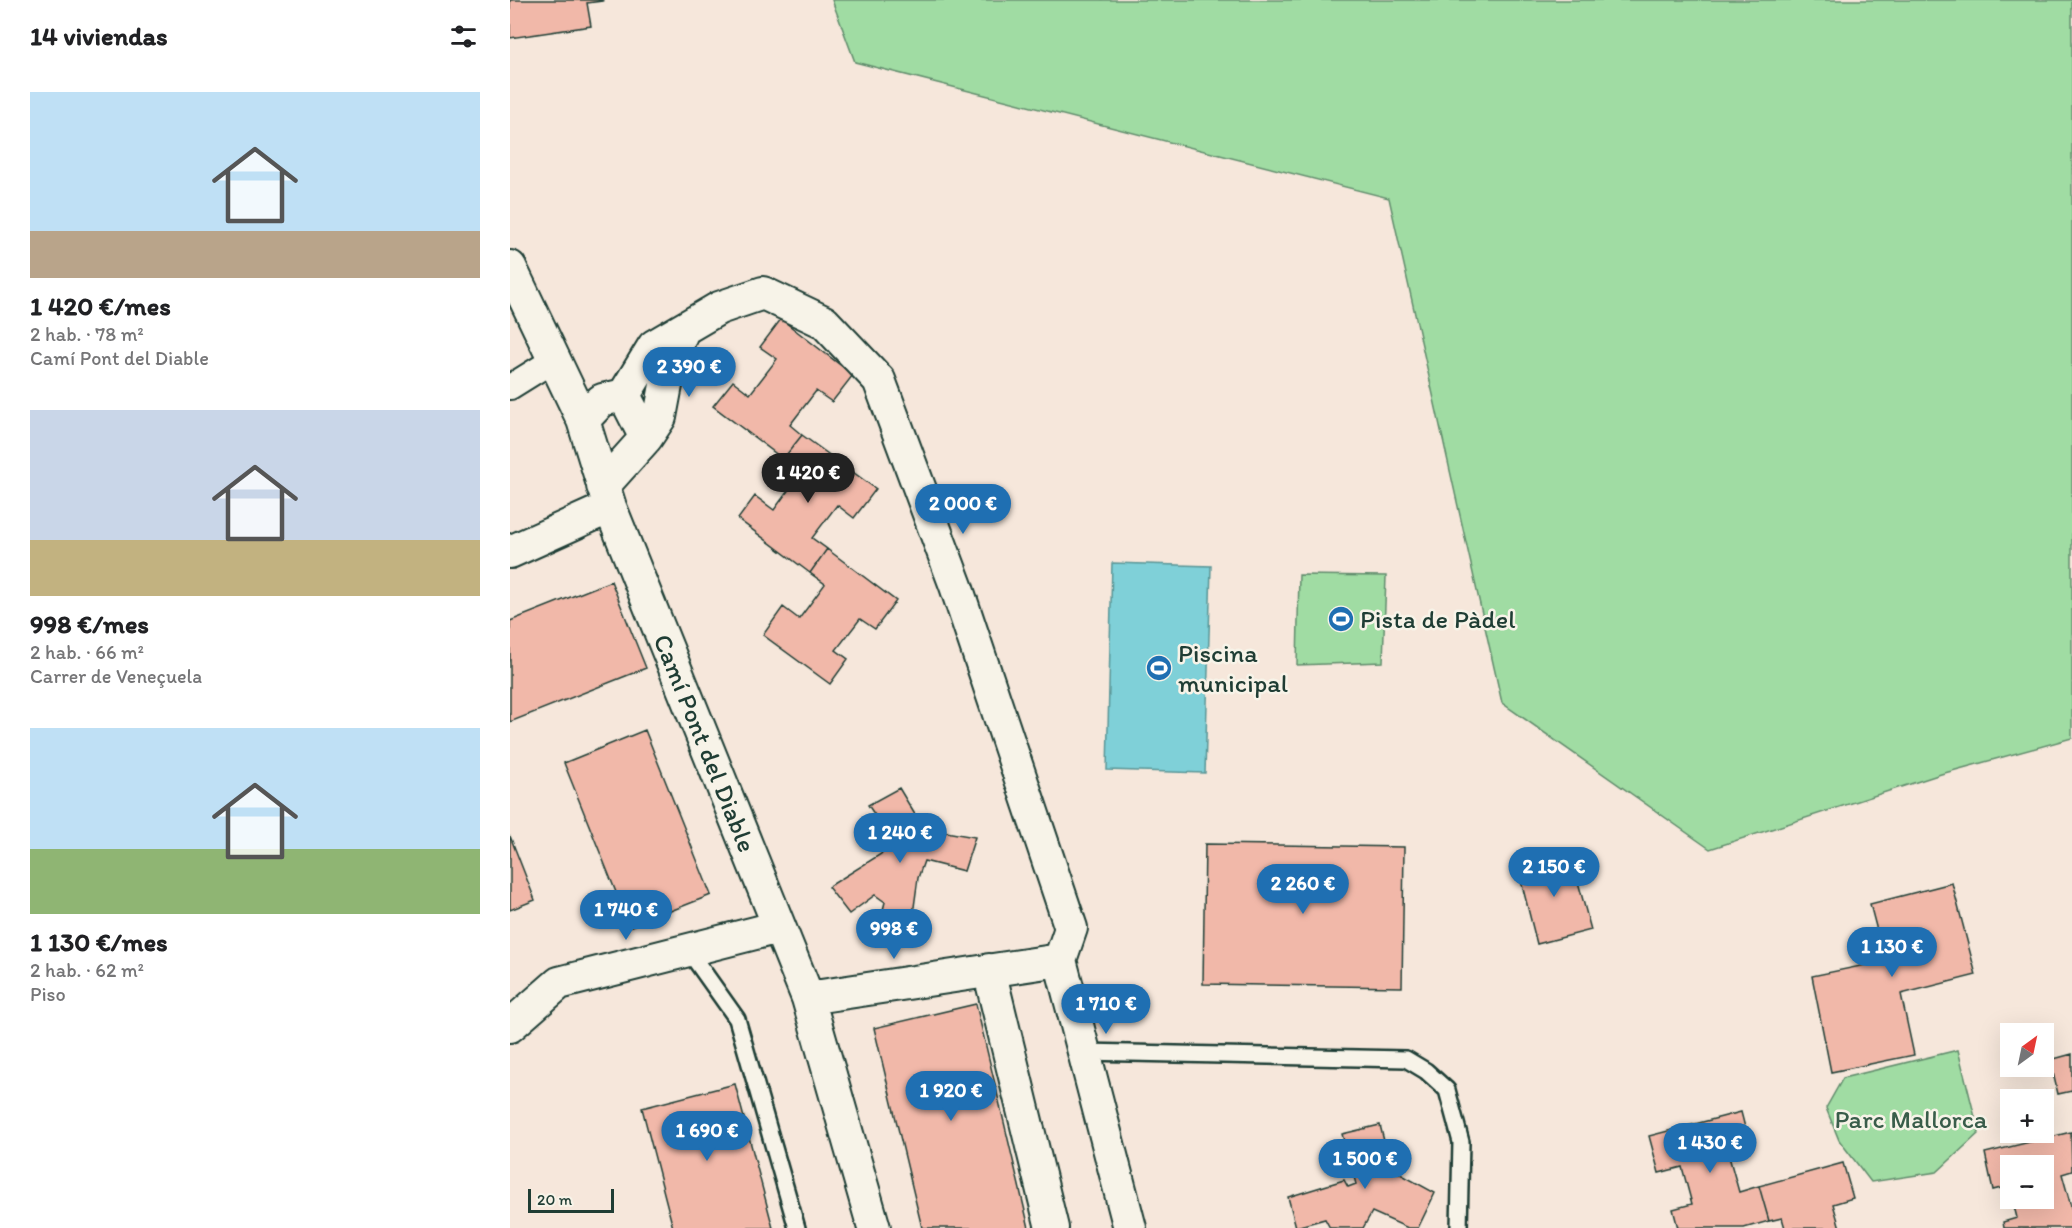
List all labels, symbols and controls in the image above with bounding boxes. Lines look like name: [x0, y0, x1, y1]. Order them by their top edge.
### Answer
text: 14 viviendas: [30, 20, 168, 52]
icon: filters: [447, 20, 480, 53]
icon: home: [201, 131, 309, 239]
text: 1 420 €/mes: [30, 290, 171, 322]
text: 2 hab. · 78 m²: [30, 322, 144, 346]
text: Camí Pont del Diable: [30, 346, 209, 370]
pin: 2 390 €: [634, 347, 744, 398]
text: 2 390 €: [657, 354, 721, 378]
icon: home: [201, 449, 309, 557]
pin: 1 420 €: [753, 453, 863, 504]
text: 1 420 €: [776, 460, 840, 484]
pin: 2 000 €: [908, 484, 1018, 535]
text: 2 000 €: [929, 491, 997, 515]
place label: Pista de Pàdel: [1360, 603, 1516, 635]
sports icon: Pista de Pàdel: [1326, 604, 1356, 634]
text: 998 €/mes: [30, 608, 149, 640]
street label: Camí Pont del Diable: [647, 629, 763, 857]
place label: Piscina municipal: [1178, 637, 1288, 699]
text: 2 hab. · 66 m²: [30, 640, 144, 664]
sports icon: Piscina municipal: [1144, 653, 1174, 683]
text: Carrer de Veneçuela: [30, 664, 202, 688]
icon: home: [201, 767, 309, 875]
pin: 1 240 €: [845, 813, 955, 864]
text: 1 240 €: [868, 820, 932, 844]
pin: 2 150 €: [1499, 847, 1609, 898]
text: 2 150 €: [1522, 854, 1586, 878]
pin: 2 260 €: [1248, 864, 1358, 915]
text: 2 260 €: [1271, 871, 1335, 895]
pin: 1 740 €: [571, 890, 681, 941]
text: 1 740 €: [594, 897, 658, 921]
pin: 998 €: [852, 909, 936, 960]
text: 998 €: [870, 916, 918, 940]
text: 1 130 €/mes: [30, 926, 168, 958]
pin: 1 130 €: [1837, 927, 1947, 978]
text: 1 130 €: [1861, 934, 1923, 958]
text: 2 hab. · 62 m²: [30, 958, 144, 982]
text: Piso: [30, 982, 66, 1006]
pin: 1 710 €: [1051, 984, 1161, 1035]
text: 1 710 €: [1075, 991, 1137, 1015]
north arrow: [2000, 1023, 2054, 1077]
map controls: [2000, 1023, 2054, 1209]
pin: 1 920 €: [896, 1071, 1006, 1122]
text: 1 920 €: [920, 1078, 983, 1102]
button: +: [2000, 1089, 2054, 1143]
park label: Parc Mallorca: [1835, 1103, 1988, 1135]
pin: 1 690 €: [652, 1111, 762, 1162]
text: 1 690 €: [675, 1118, 739, 1142]
pin: 1 430 €: [1655, 1123, 1765, 1174]
text: 1 430 €: [1678, 1130, 1742, 1154]
pin: 1 500 €: [1310, 1139, 1420, 1190]
text: 1 500 €: [1333, 1146, 1397, 1170]
button: −: [2000, 1155, 2054, 1209]
scale bar: [528, 1186, 614, 1214]
text: 20 m: [537, 1190, 572, 1209]

